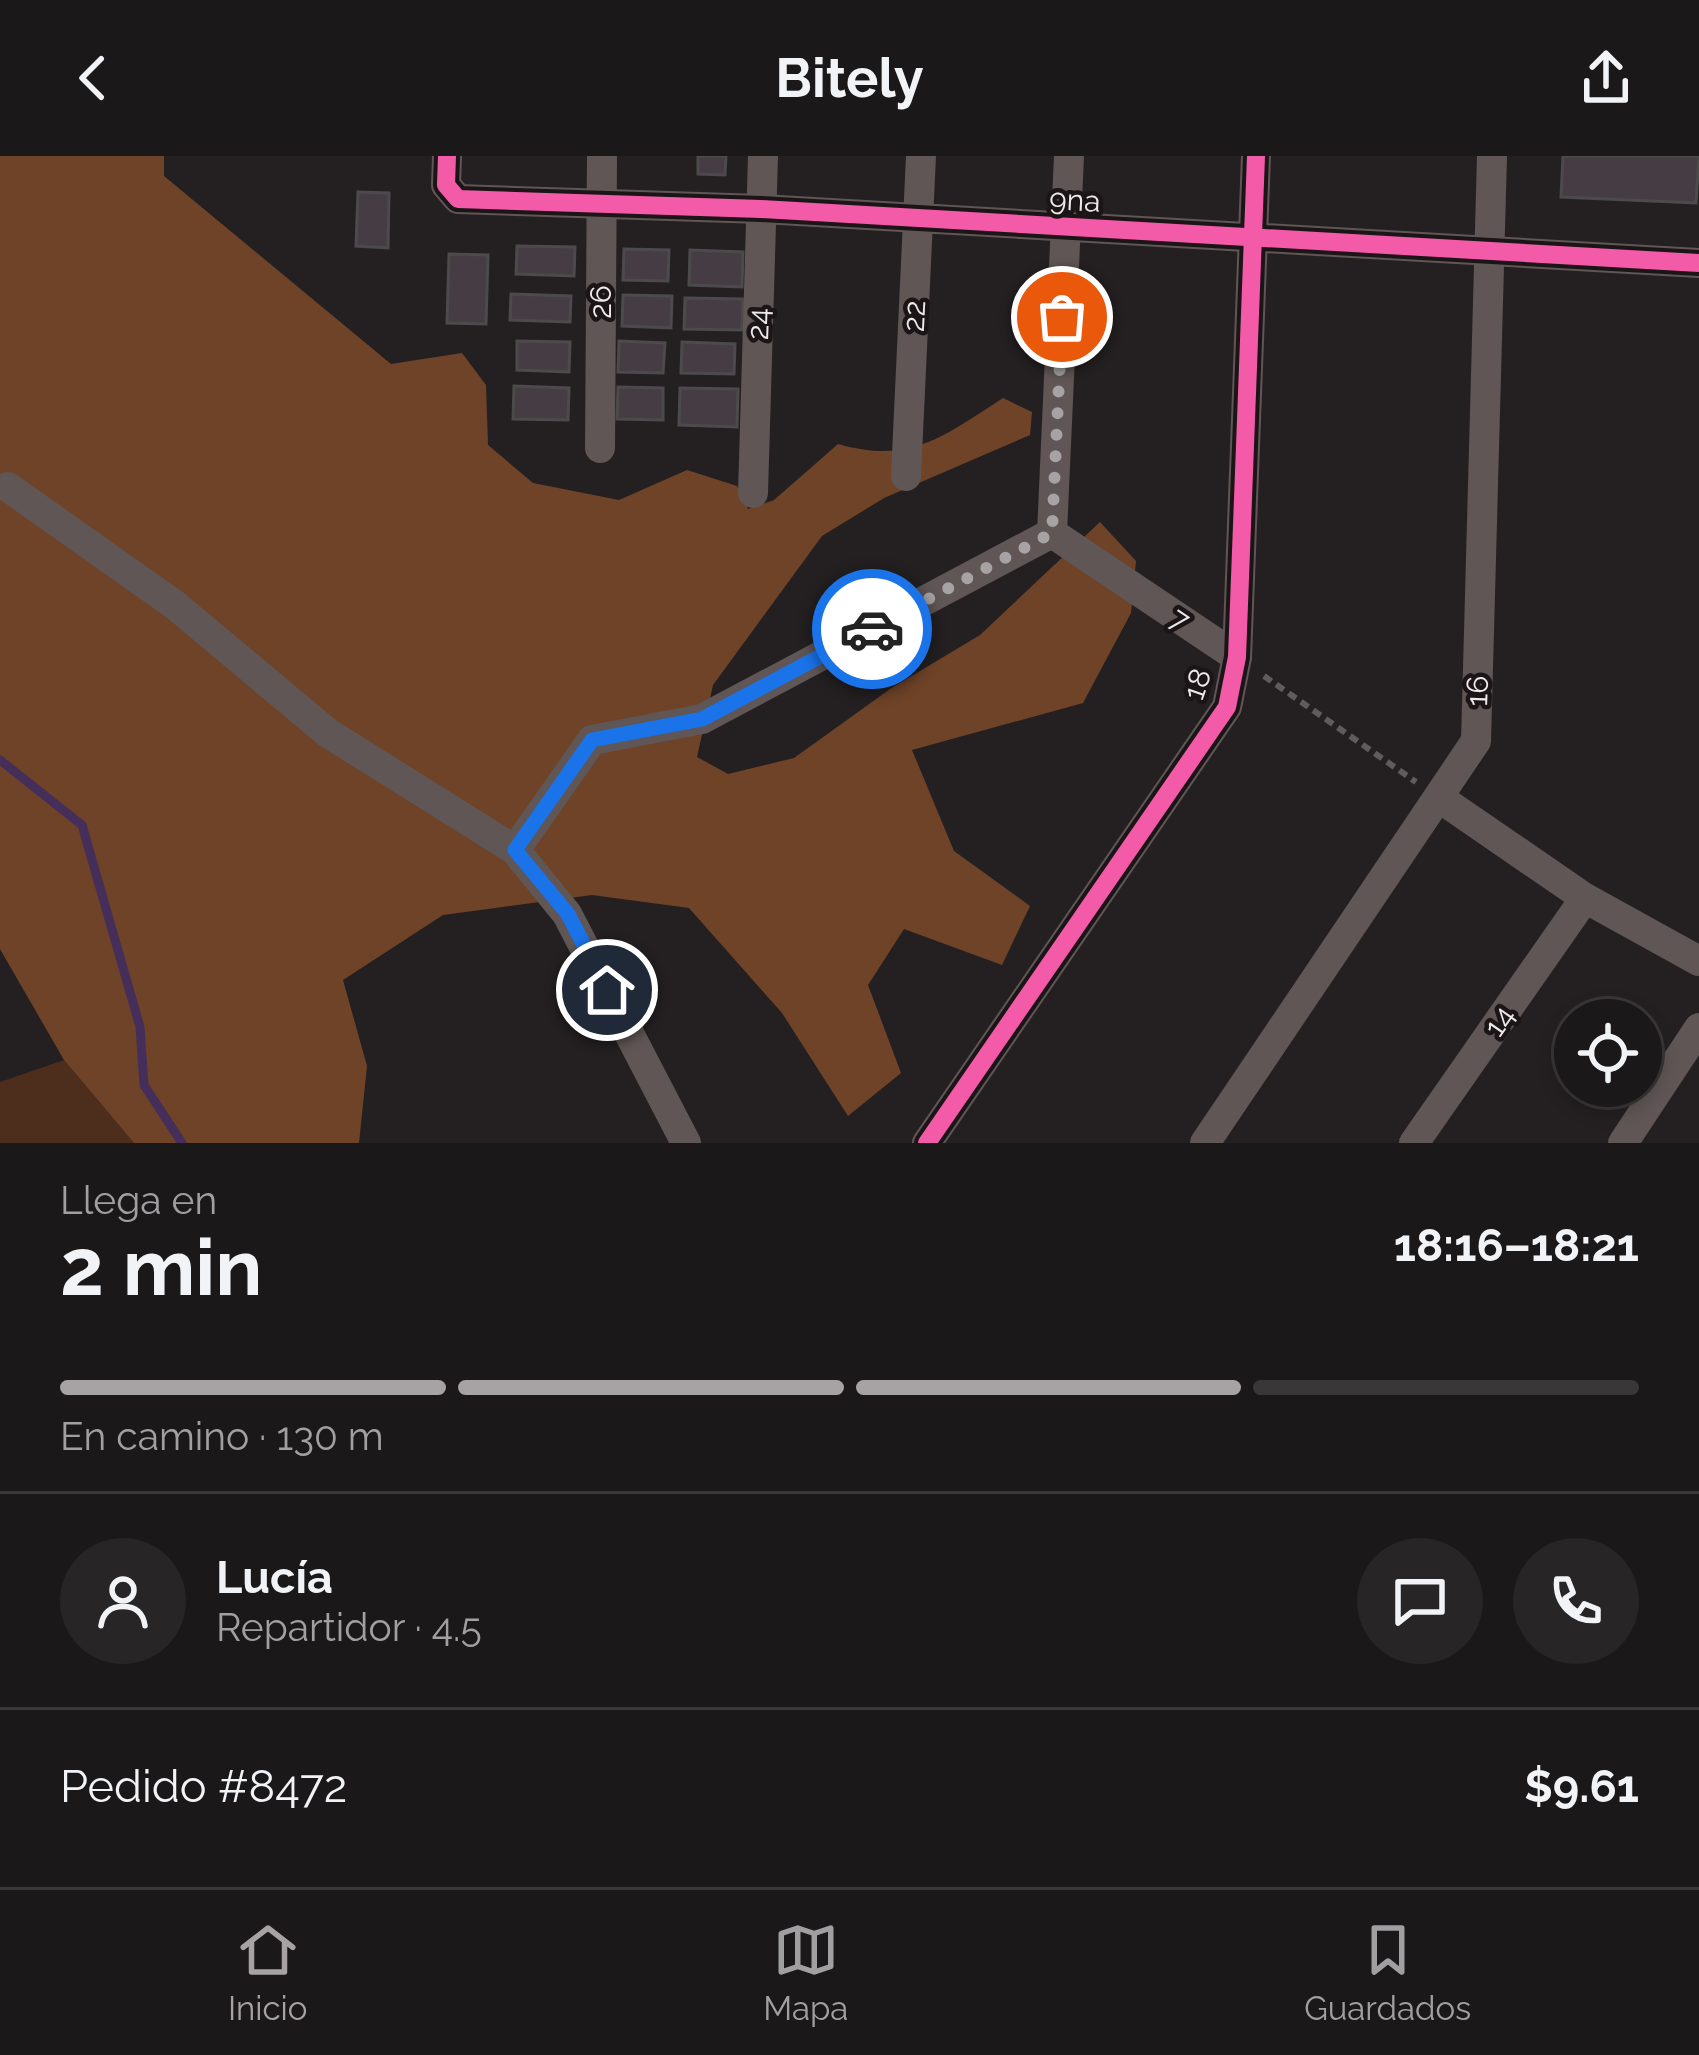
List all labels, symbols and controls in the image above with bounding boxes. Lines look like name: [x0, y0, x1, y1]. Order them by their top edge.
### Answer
icon: back: [60, 45, 126, 111]
icon: share: [1573, 45, 1639, 111]
text: Bitely: [775, 46, 924, 110]
street label: 9na: [1048, 181, 1102, 219]
pin: [1011, 266, 1113, 368]
icon: bag: [1029, 284, 1095, 350]
street label: 26: [583, 285, 618, 319]
street label: 22: [896, 299, 932, 333]
street label: 24: [740, 307, 776, 341]
courier: [812, 569, 932, 689]
icon: car: [839, 596, 905, 662]
street label: 7: [1164, 600, 1196, 638]
street label: 18: [1175, 664, 1219, 704]
street label: 16: [1459, 675, 1495, 707]
pin: [556, 939, 658, 1041]
icon: home: [574, 957, 640, 1023]
street label: 14: [1476, 999, 1522, 1043]
map controls: [1554, 999, 1662, 1107]
button: locate: [1554, 999, 1662, 1107]
text: Llega en: [60, 1177, 217, 1223]
text: 18:16–18:21: [1394, 1219, 1639, 1272]
text: 2 min: [60, 1222, 262, 1313]
text: En camino · 130 m: [60, 1413, 384, 1459]
button: person: [60, 1538, 186, 1664]
button: chat: [1357, 1538, 1483, 1664]
button: phone: [1513, 1538, 1639, 1664]
text: Lucía: [216, 1551, 333, 1604]
text: Repartidor · 4.5: [216, 1604, 482, 1650]
text: Pedido #8472: [60, 1760, 347, 1813]
text: $9.61: [1524, 1760, 1639, 1813]
tab: Inicio: [228, 1917, 307, 2028]
tab: Mapa: [763, 1917, 848, 2028]
tab: Guardados: [1304, 1917, 1471, 2028]

